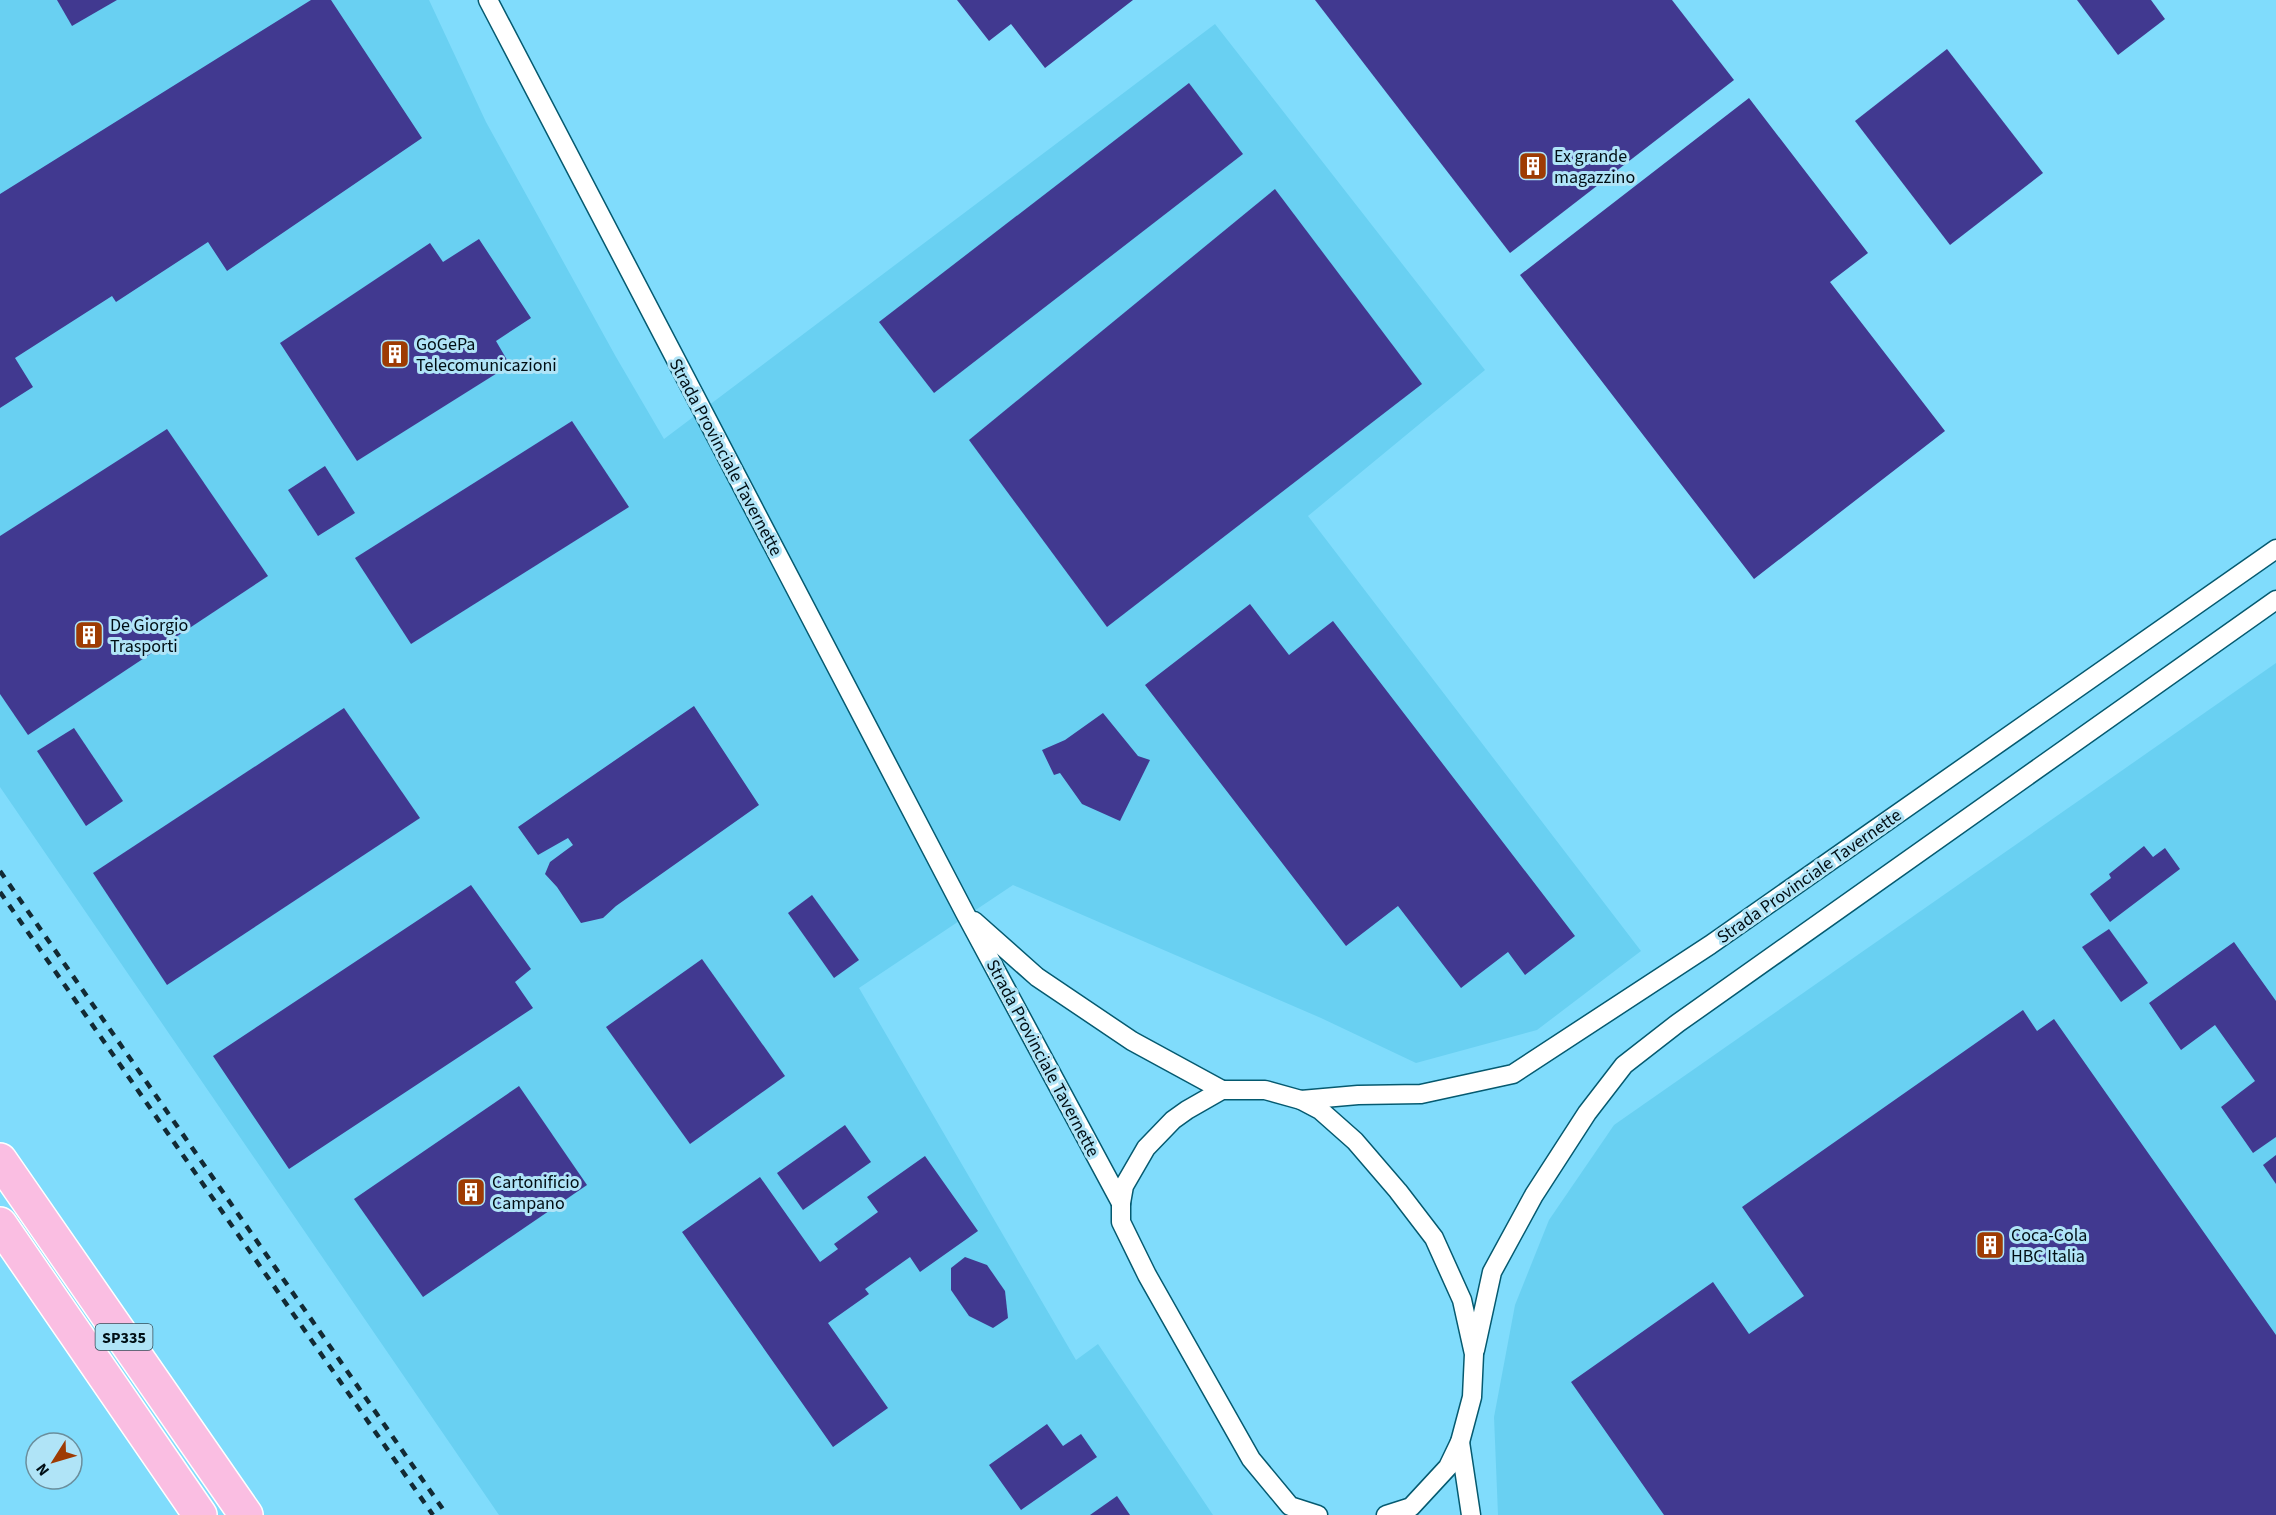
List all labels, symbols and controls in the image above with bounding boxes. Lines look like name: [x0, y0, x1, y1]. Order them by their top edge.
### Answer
place label: Ex grande magazzino: [1554, 144, 1635, 190]
building icon: Ex grande magazzino: [1517, 150, 1549, 182]
place label: GoGePa Telecomunicazioni: [416, 332, 557, 378]
building icon: GoGePa Telecomunicazioni: [379, 338, 411, 370]
street label: Strada Provinciale Tavernette: [663, 354, 788, 560]
place label: De Giorgio Trasporti: [110, 613, 188, 659]
building icon: De Giorgio Trasporti: [73, 619, 105, 651]
street label: Strada Provinciale Tavernette: [1712, 803, 1907, 950]
street label: Strada Provinciale Tavernette: [980, 955, 1105, 1161]
place label: Cartonificio Campano: [492, 1170, 580, 1216]
building icon: Cartonificio Campano: [455, 1176, 487, 1208]
place label: Coca-Cola HBC Italia: [2011, 1223, 2087, 1269]
building icon: Coca-Cola HBC Italia: [1974, 1229, 2006, 1261]
road number: SP335: [96, 1324, 152, 1350]
north arrow: [24, 1431, 84, 1491]
text: N: [31, 1459, 55, 1480]

